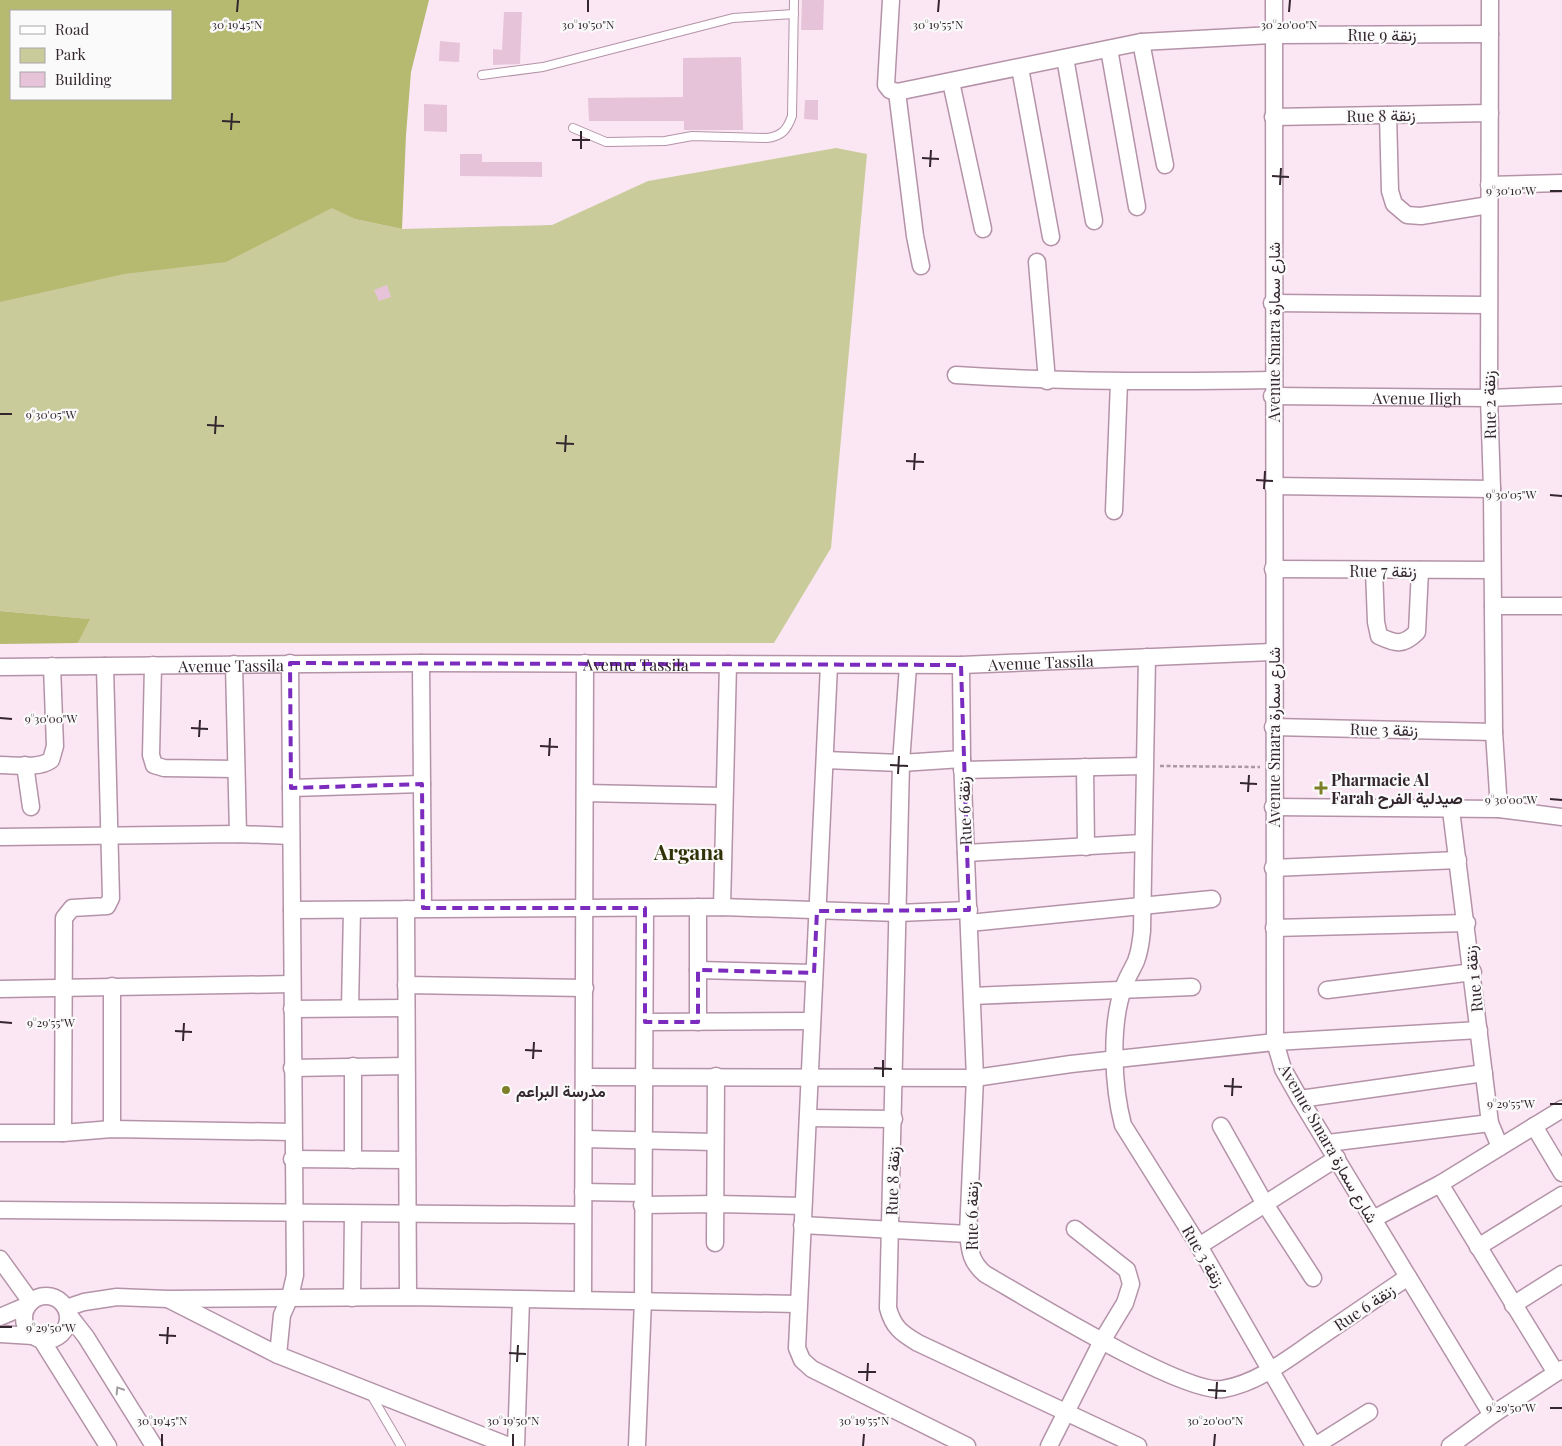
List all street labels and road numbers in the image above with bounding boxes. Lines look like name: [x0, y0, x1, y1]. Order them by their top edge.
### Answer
street label: Rue 9 زنقة: [1347, 24, 1417, 46]
street label: Rue 8 زنقة: [1346, 104, 1416, 127]
street label: Avenue Smara شارع سمارة: [1263, 242, 1286, 423]
street label: Rue 2 زنقة: [1478, 370, 1501, 439]
street label: Avenue Iligh: [1371, 386, 1462, 408]
street label: Rue 7 زنقة: [1349, 560, 1417, 582]
street label: Avenue Smara شارع سمارة: [1263, 647, 1286, 828]
street label: Avenue Tassila: [987, 649, 1094, 674]
street label: Avenue Tassila: [582, 653, 689, 674]
street label: Avenue Tassila: [177, 654, 284, 676]
street label: Rue 3 زنقة: [1350, 718, 1418, 741]
street label: Rue 6 زنقة: [952, 776, 977, 846]
street label: Rue 1 زنقة: [1459, 945, 1488, 1013]
street label: Avenue Smara شارع سمارة: [1273, 1059, 1383, 1227]
street label: Rue 8 زنقة: [880, 1146, 905, 1216]
street label: Rue 6 زنقة: [961, 1181, 983, 1251]
street label: Rue 3 زنقة: [1177, 1221, 1230, 1291]
street label: Rue 6 زنقة: [1329, 1279, 1399, 1336]

